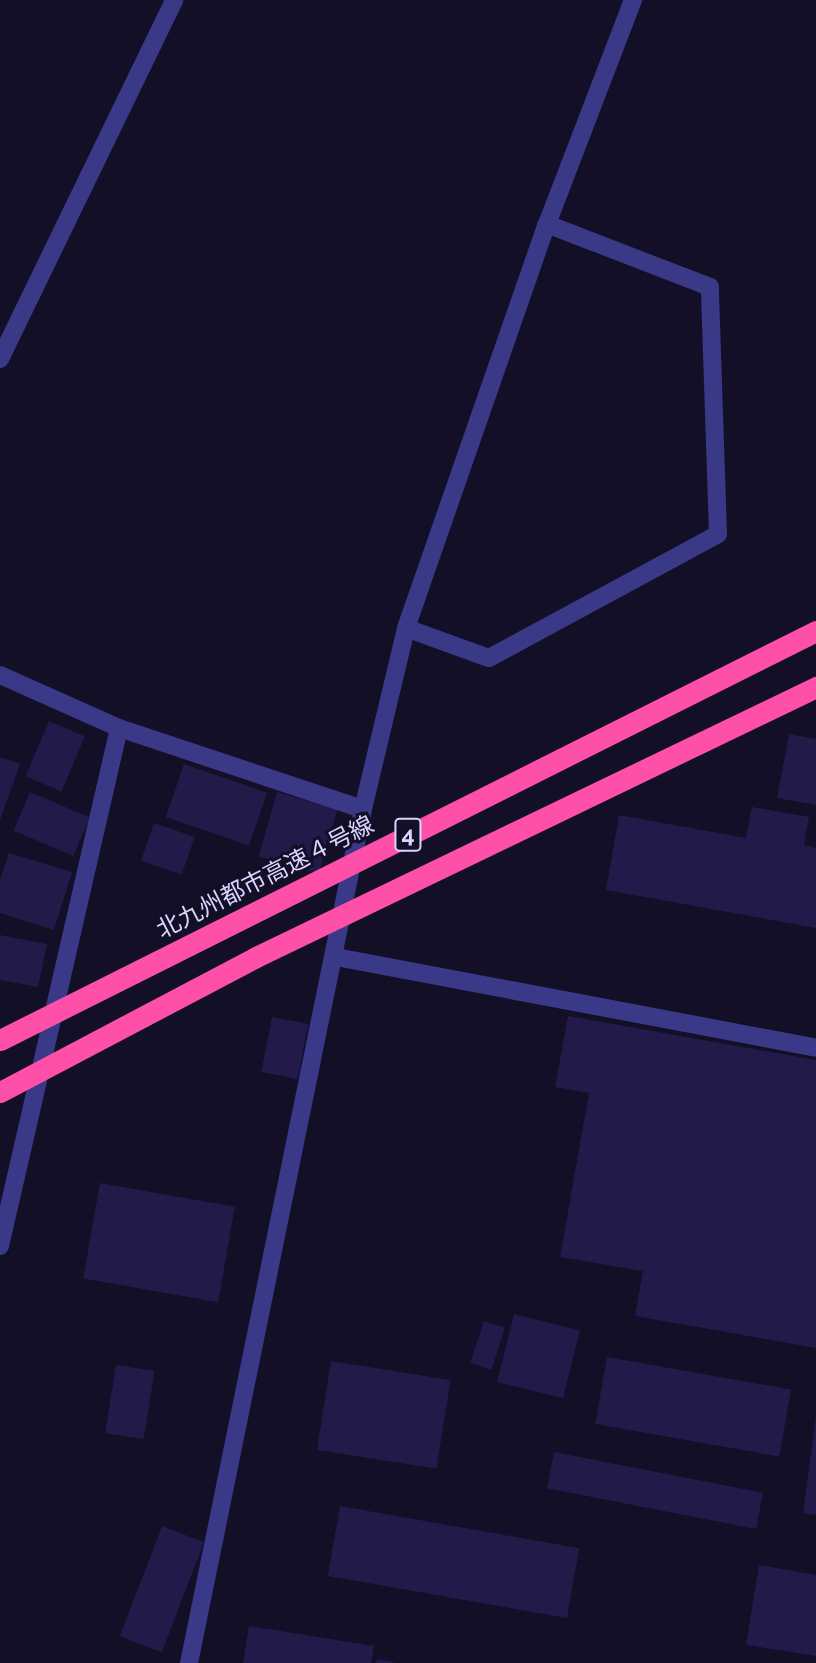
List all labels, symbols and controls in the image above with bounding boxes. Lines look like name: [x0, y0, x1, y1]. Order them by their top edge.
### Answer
street label: 北九州都市高速４号線: [152, 810, 378, 944]
road number: 4: [394, 816, 422, 855]

